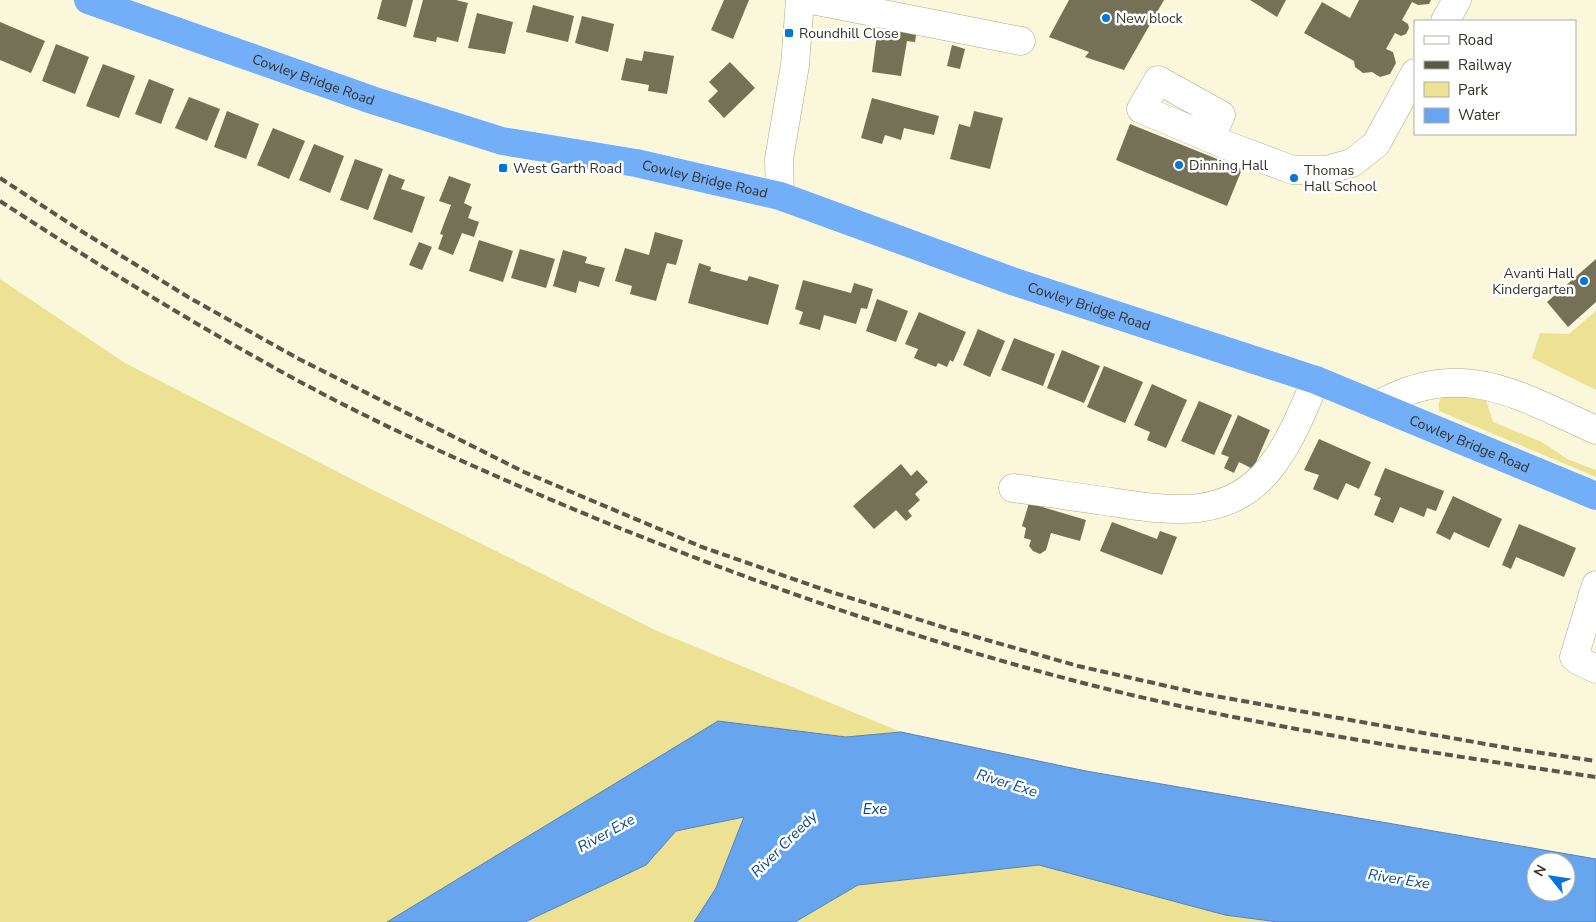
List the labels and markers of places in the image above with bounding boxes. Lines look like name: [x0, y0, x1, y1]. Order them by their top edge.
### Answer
place label: New block: [1116, 9, 1184, 28]
marker: New block: [1100, 12, 1112, 24]
place label: Roundhill Close: [799, 24, 899, 43]
marker: Roundhill Close: [783, 27, 795, 39]
place label: Dinning Hall: [1189, 156, 1269, 175]
place label: West Garth Road: [513, 159, 622, 178]
marker: Dinning Hall: [1173, 159, 1185, 171]
place label: Thomas Hall School: [1304, 161, 1378, 196]
marker: West Garth Road: [497, 162, 509, 174]
marker: Thomas Hall School: [1288, 172, 1300, 184]
place label: Avanti Hall Kindergarten: [1492, 264, 1575, 299]
marker: Avanti Hall Kindergarten: [1578, 275, 1590, 287]

